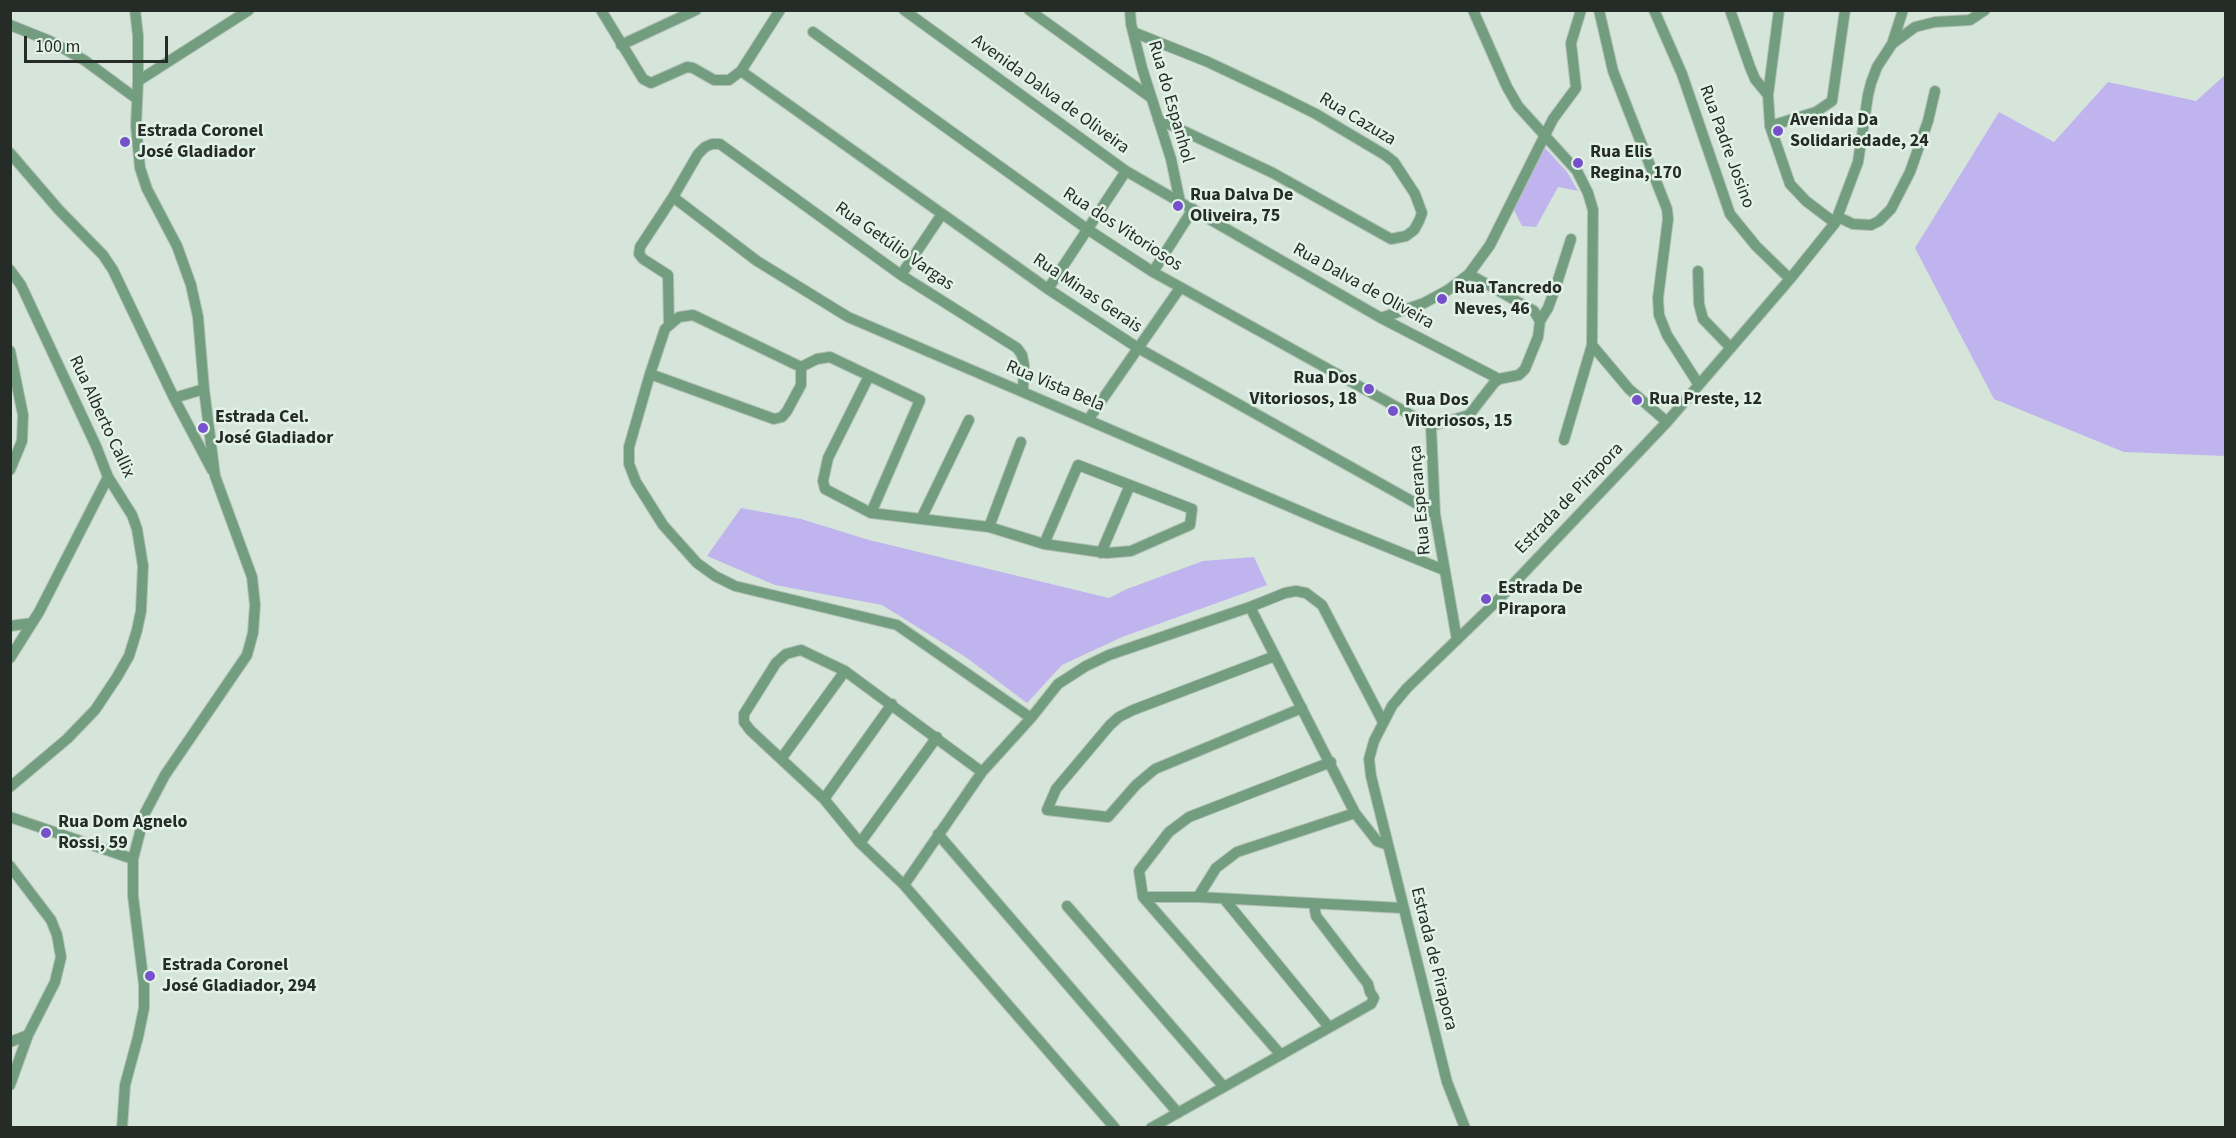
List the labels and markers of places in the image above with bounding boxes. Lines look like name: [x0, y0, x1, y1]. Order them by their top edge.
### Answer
place label: Avenida Da Solidariedade, 24: [1790, 110, 1929, 152]
place label: Estrada Coronel José Gladiador: [137, 121, 263, 164]
marker: Avenida Da Solidariedade, 24: [1771, 124, 1785, 138]
marker: Estrada Coronel José Gladiador: [118, 135, 132, 149]
place label: Rua Elis Regina, 170: [1590, 142, 1682, 184]
marker: Rua Elis Regina, 170: [1571, 156, 1585, 170]
place label: Rua Dalva De Oliveira, 75: [1190, 185, 1293, 228]
marker: Rua Dalva De Oliveira, 75: [1171, 199, 1185, 213]
place label: Rua Tancredo Neves, 46: [1454, 278, 1562, 320]
marker: Rua Tancredo Neves, 46: [1435, 292, 1449, 306]
place label: Rua Dos Vitoriosos, 18: [1250, 368, 1357, 410]
marker: Rua Dos Vitoriosos, 18: [1362, 382, 1376, 396]
place label: Rua Preste, 12: [1649, 389, 1762, 411]
place label: Rua Dos Vitoriosos, 15: [1405, 390, 1512, 432]
marker: Rua Preste, 12: [1630, 393, 1644, 407]
marker: Rua Dos Vitoriosos, 15: [1386, 404, 1400, 418]
place label: Estrada Cel. José Gladiador: [215, 407, 333, 450]
marker: Estrada Cel. José Gladiador: [196, 421, 210, 435]
place label: Estrada De Pirapora: [1498, 578, 1583, 620]
marker: Estrada De Pirapora: [1479, 592, 1493, 606]
place label: Rua Dom Agnelo Rossi, 59: [58, 812, 187, 854]
marker: Rua Dom Agnelo Rossi, 59: [39, 826, 53, 840]
place label: Estrada Coronel José Gladiador, 294: [162, 955, 316, 998]
marker: Estrada Coronel José Gladiador, 294: [143, 969, 157, 983]

